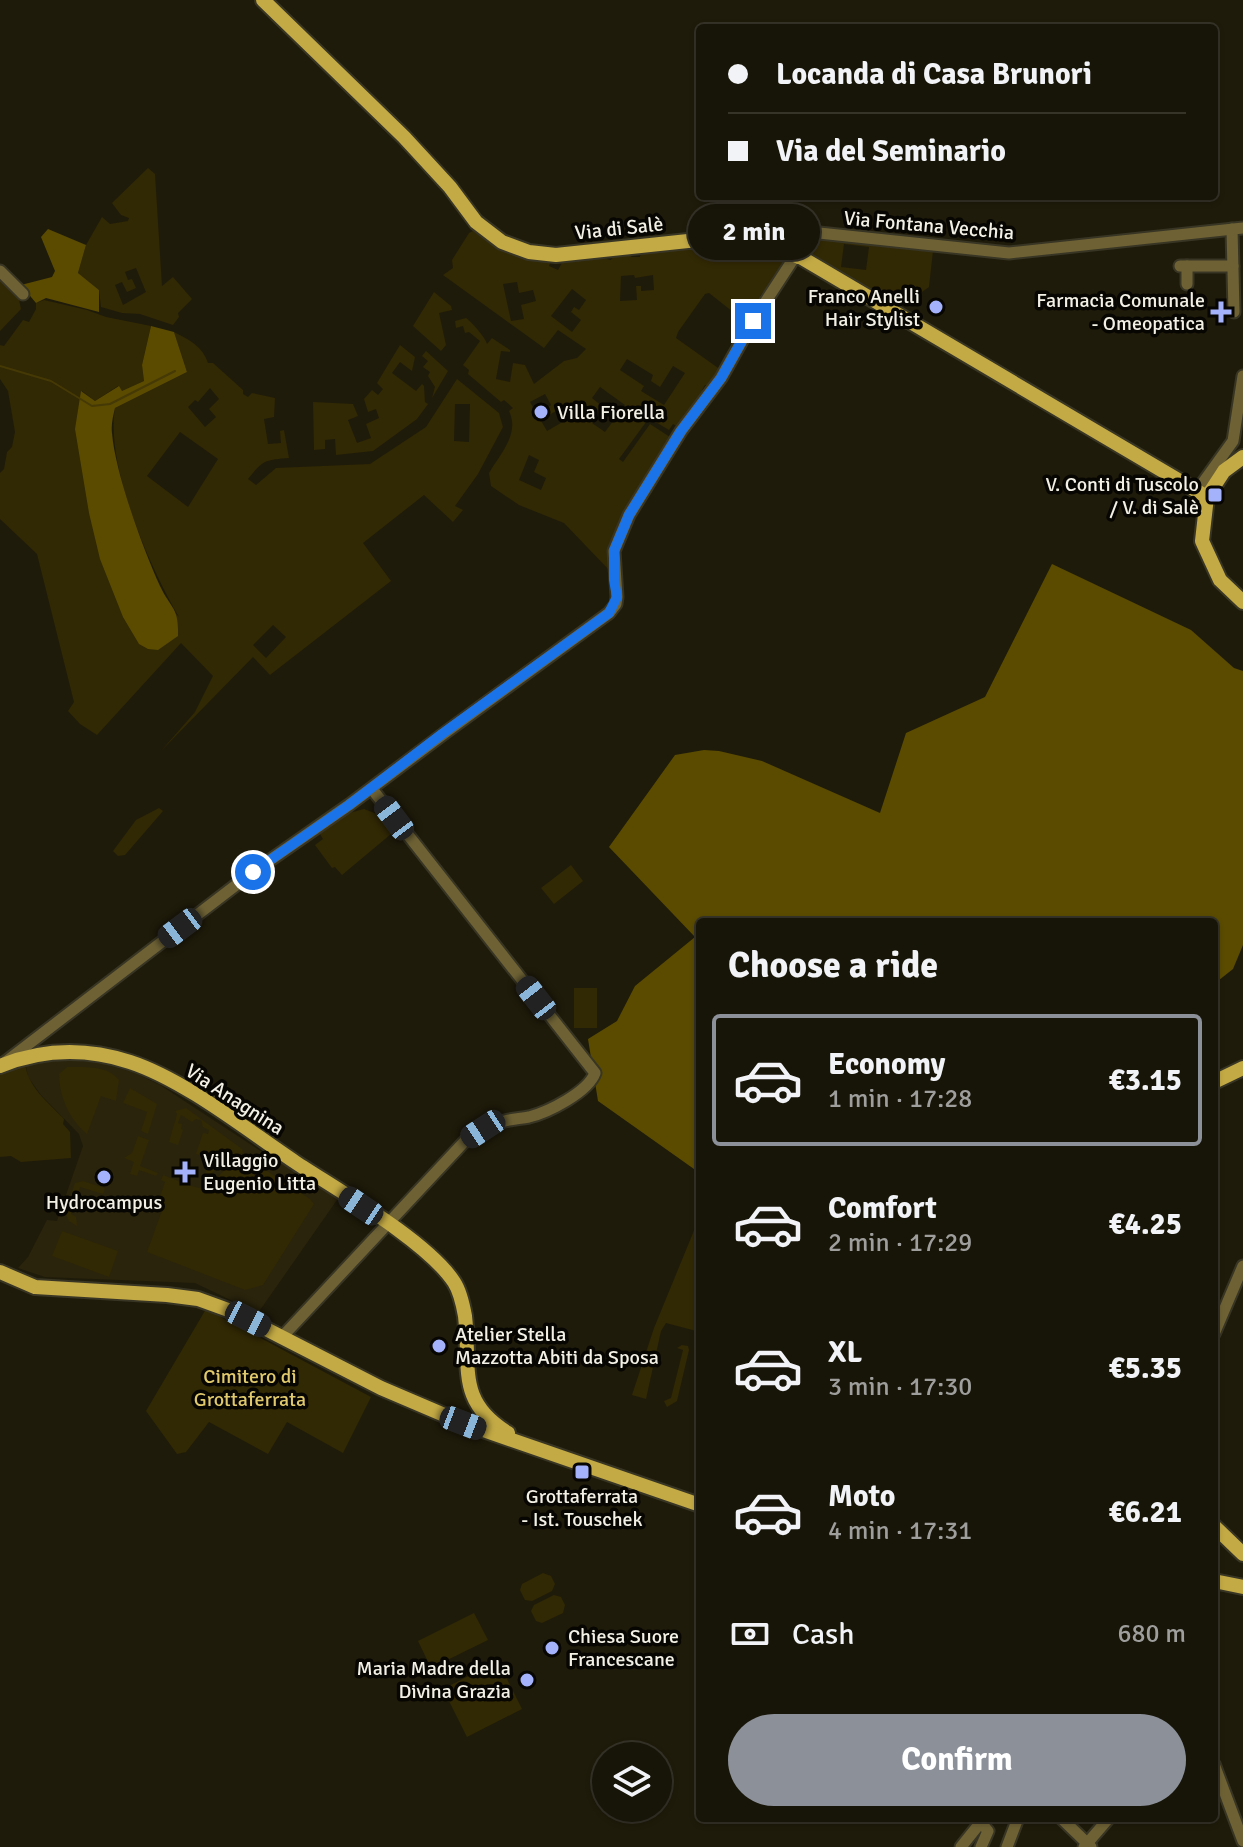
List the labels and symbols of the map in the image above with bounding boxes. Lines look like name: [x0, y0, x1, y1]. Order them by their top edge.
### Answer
callout: 2 min: [687, 205, 819, 261]
street label: Via Fontana Vecchia: [843, 206, 1015, 245]
street label: Via di Salè: [574, 211, 664, 246]
place label: Franco Anelli Hair Stylist: [808, 284, 920, 332]
place label: Farmacia Comunale - Omeopatica: [1036, 288, 1205, 336]
marker: Franco Anelli Hair Stylist: [927, 298, 945, 316]
route end: [735, 303, 771, 339]
marker: Farmacia Comunale - Omeopatica: [1212, 303, 1230, 321]
place label: Villa Fiorella: [557, 400, 665, 425]
marker: Villa Fiorella: [532, 403, 550, 421]
place label: V. Conti di Tuscolo / V. di Salè: [1045, 472, 1199, 520]
marker: V. Conti di Tuscolo / V. di Salè: [1206, 486, 1224, 504]
car: [370, 792, 418, 844]
route start: [235, 854, 271, 890]
car: [154, 904, 206, 952]
car: [512, 972, 560, 1024]
street label: Via Anagnina: [181, 1058, 289, 1141]
car: [456, 1106, 510, 1152]
place label: Villaggio Eugenio Litta: [203, 1148, 316, 1196]
marker: Villaggio Eugenio Litta: [174, 1161, 196, 1183]
marker: Hydrocampus: [95, 1168, 113, 1186]
car: [334, 1183, 388, 1229]
place label: Hydrocampus: [46, 1190, 162, 1215]
car: [221, 1297, 275, 1341]
place label: Atelier Stella Mazzotta Abiti da Sposa: [455, 1322, 659, 1370]
marker: Atelier Stella Mazzotta Abiti da Sposa: [430, 1337, 448, 1355]
park label: Cimitero di Grottaferrata: [194, 1364, 306, 1412]
car: [436, 1403, 490, 1443]
marker: Grottaferrata - Ist. Touschek: [573, 1463, 591, 1481]
place label: Grottaferrata - Ist. Touschek: [521, 1484, 643, 1532]
place label: Chiesa Suore Francescane: [568, 1624, 679, 1672]
marker: Chiesa Suore Francescane: [543, 1639, 561, 1657]
place label: Maria Madre della Divina Grazia: [357, 1656, 511, 1704]
marker: Maria Madre della Divina Grazia: [518, 1671, 536, 1689]

